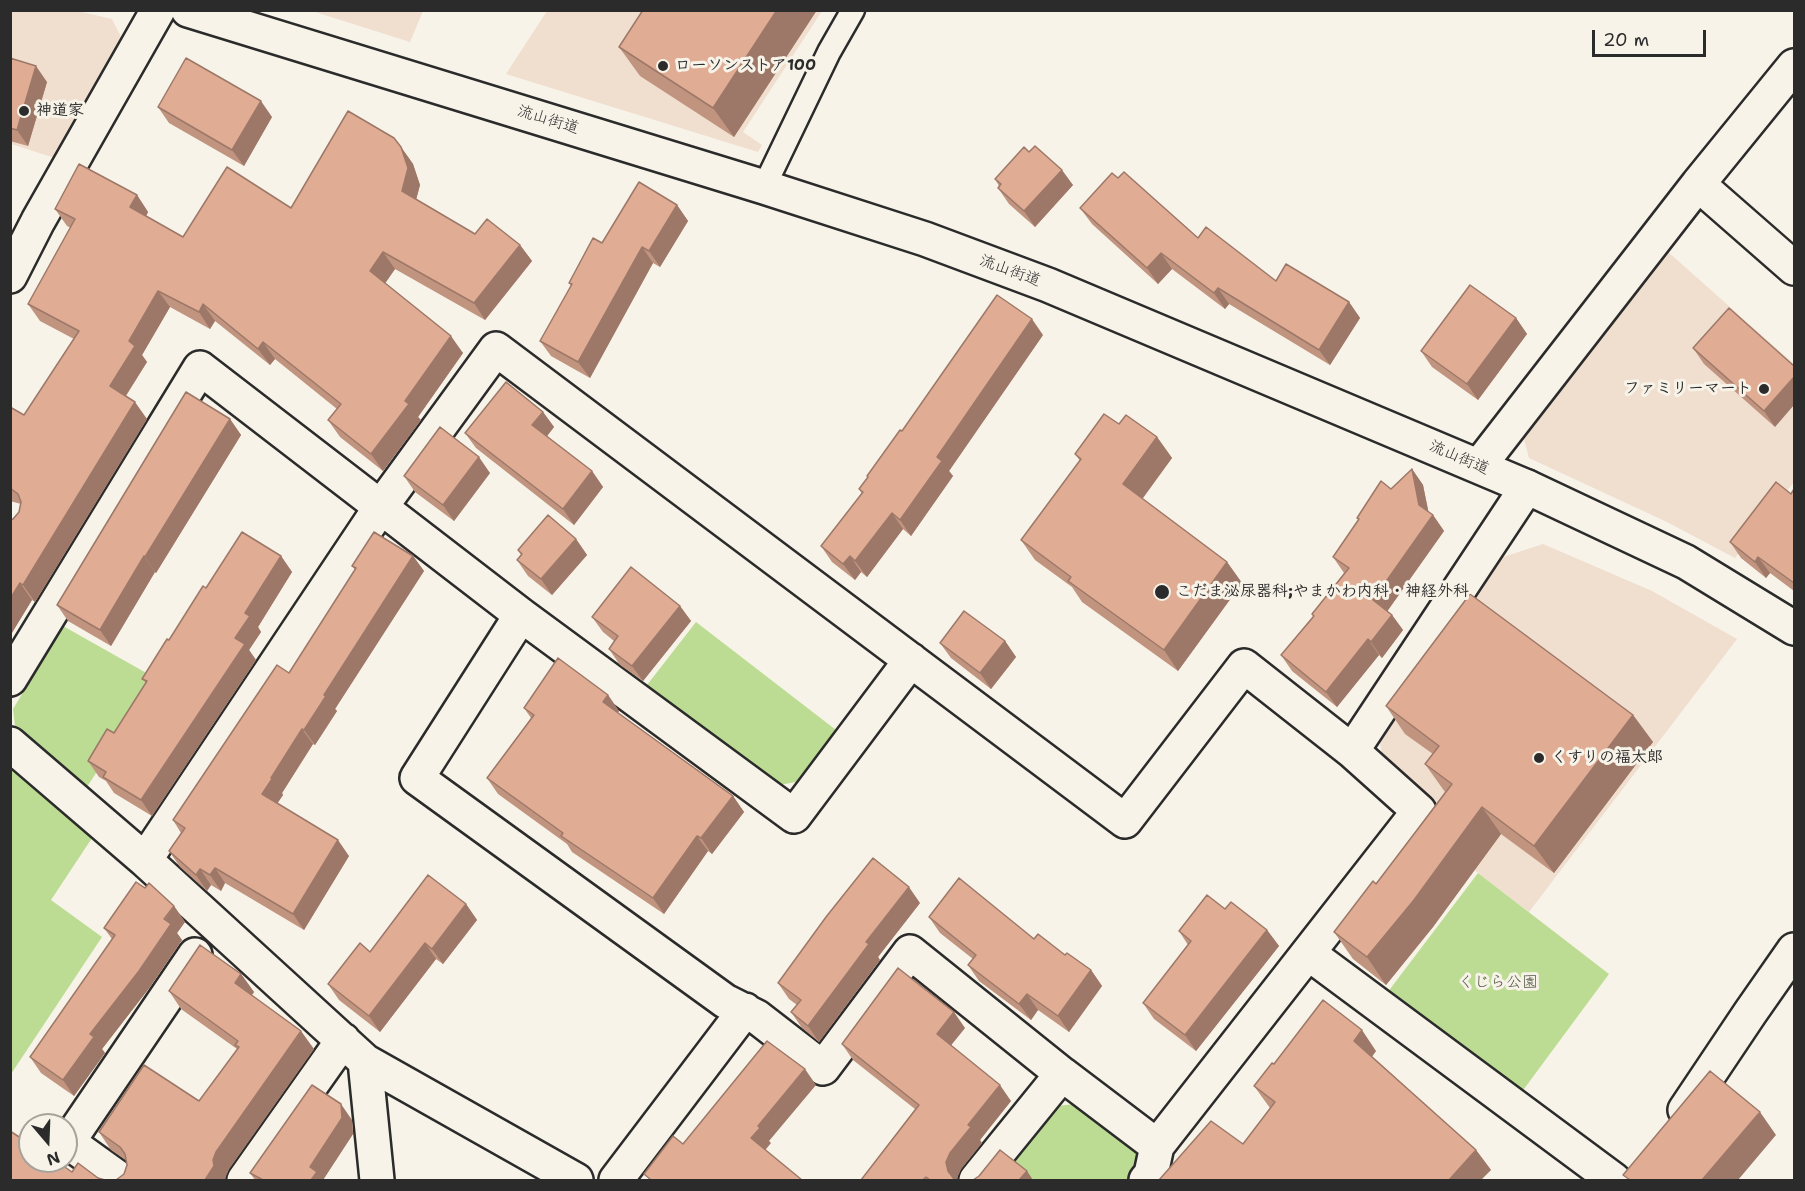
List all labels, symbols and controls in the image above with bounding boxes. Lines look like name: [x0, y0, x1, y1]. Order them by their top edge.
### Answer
scale bar: [1595, 18, 1709, 56]
text: 20 m: [1603, 28, 1649, 52]
place label: ローソンストア100: [675, 56, 816, 76]
marker: ローソンストア100: [656, 59, 670, 73]
place label: 神道家: [36, 101, 84, 121]
street label: 流山街道: [515, 101, 581, 139]
marker: 神道家: [17, 104, 31, 118]
street label: 流山街道: [977, 251, 1043, 291]
place label: ファミリーマート: [1624, 379, 1752, 399]
marker: ファミリーマート: [1757, 382, 1771, 396]
street label: 流山街道: [1426, 437, 1492, 479]
place label: こだま泌尿器科;やまかわ内科・神経外科: [1176, 582, 1469, 602]
marker: こだま泌尿器科;やまかわ内科・神経外科: [1153, 583, 1171, 601]
place label: くすりの福太郎: [1551, 748, 1663, 768]
marker: くすりの福太郎: [1532, 751, 1546, 765]
park label: くじら公園: [1458, 973, 1538, 993]
north arrow: [18, 1113, 78, 1173]
text: N: [44, 1147, 63, 1171]

